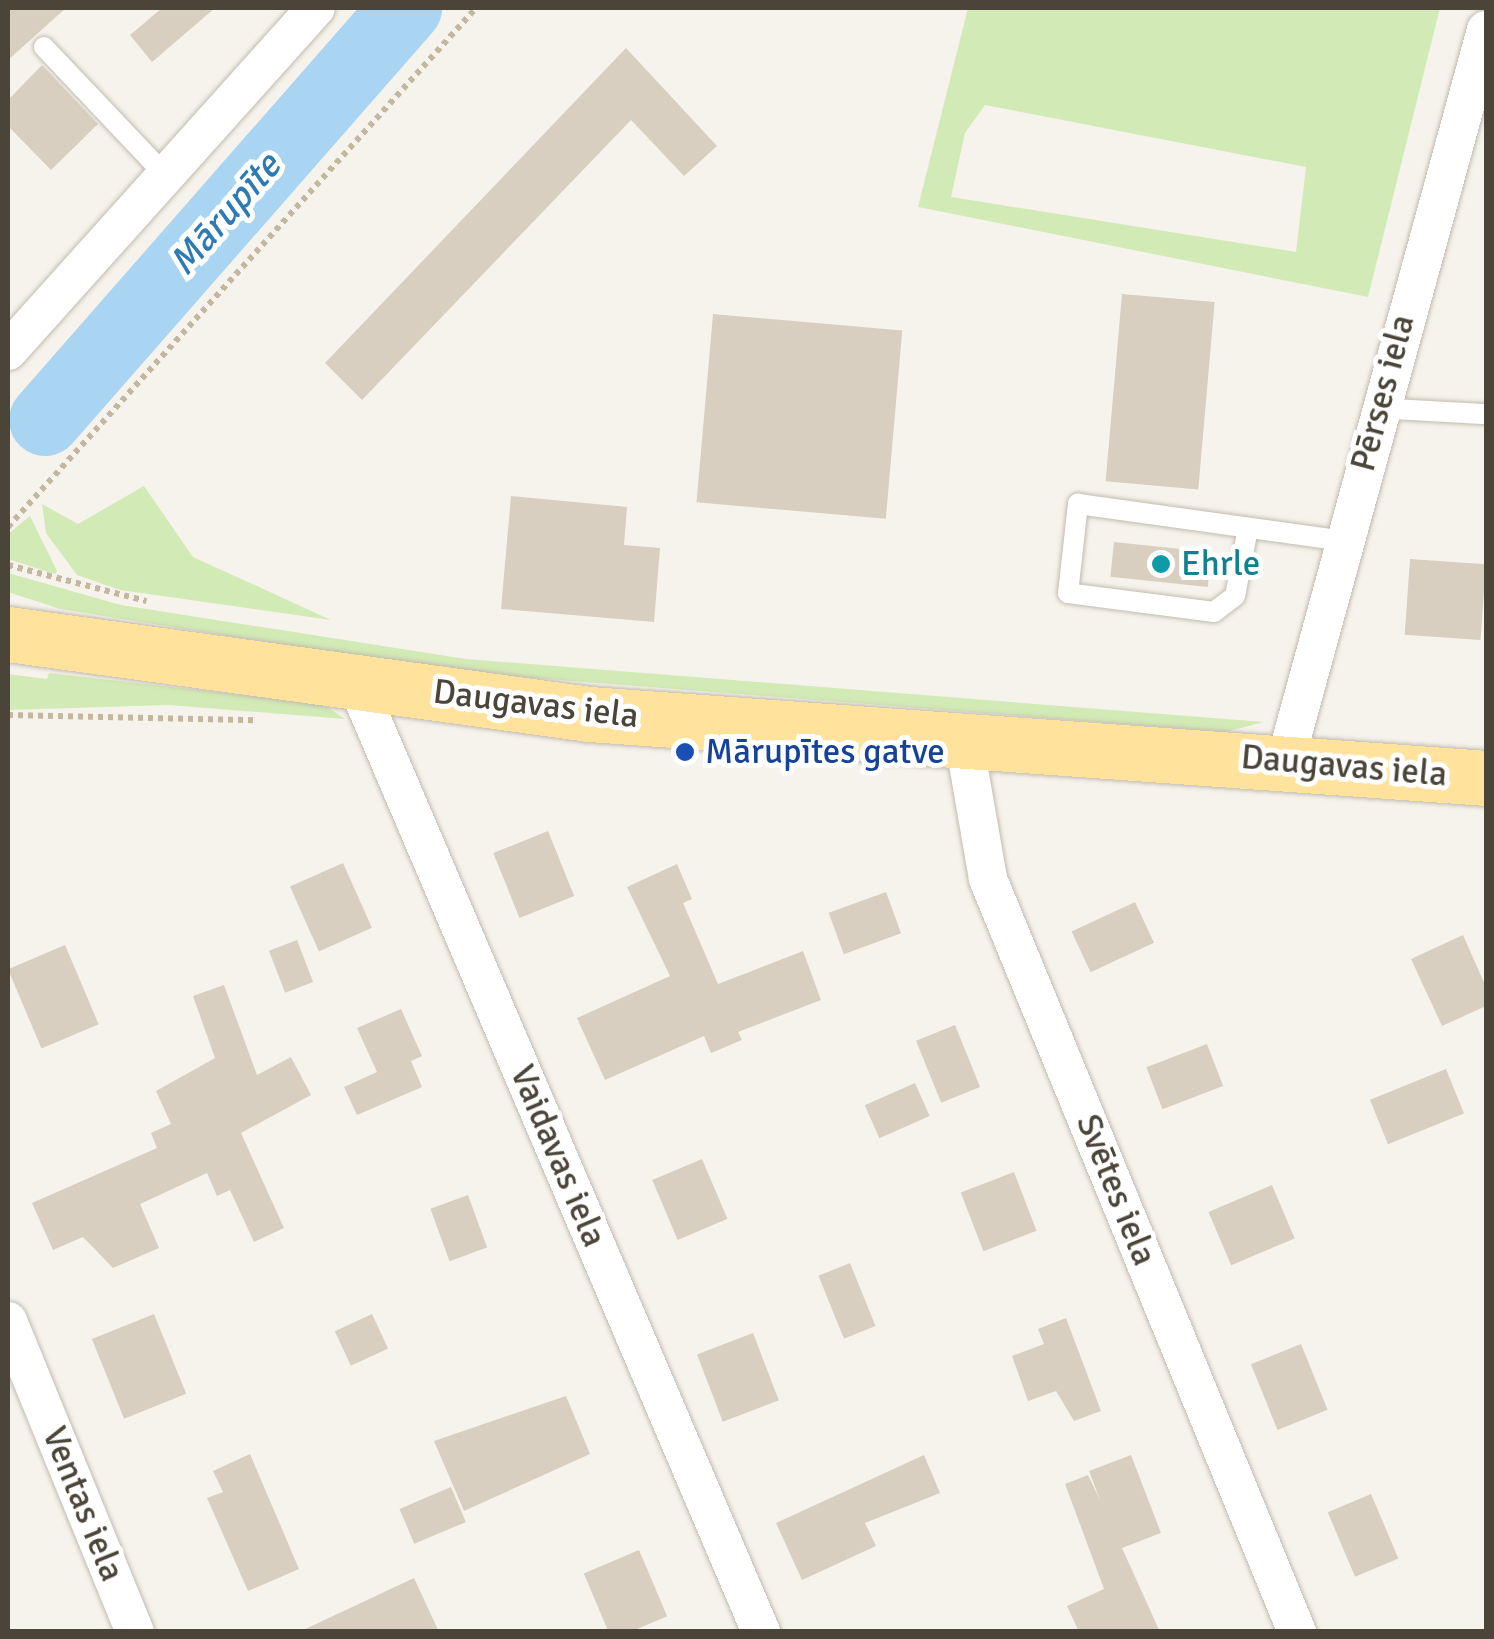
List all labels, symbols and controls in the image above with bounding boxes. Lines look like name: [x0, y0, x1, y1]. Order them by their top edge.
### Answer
water label: Mārupīte: [160, 144, 290, 284]
street label: Pērses iela: [1342, 310, 1424, 476]
place label: Ehrle: [1181, 543, 1260, 585]
marker: Ehrle: [1150, 553, 1172, 575]
street label: Daugavas iela: [431, 671, 641, 737]
place label: Mārupītes gatve: [705, 731, 945, 773]
street label: Daugavas iela: [1239, 736, 1449, 796]
marker: Mārupītes gatve: [674, 741, 696, 763]
street label: Vaidavas iela: [501, 1059, 615, 1253]
street label: Svētes iela: [1067, 1108, 1165, 1272]
street label: Ventas iela: [33, 1421, 133, 1587]

